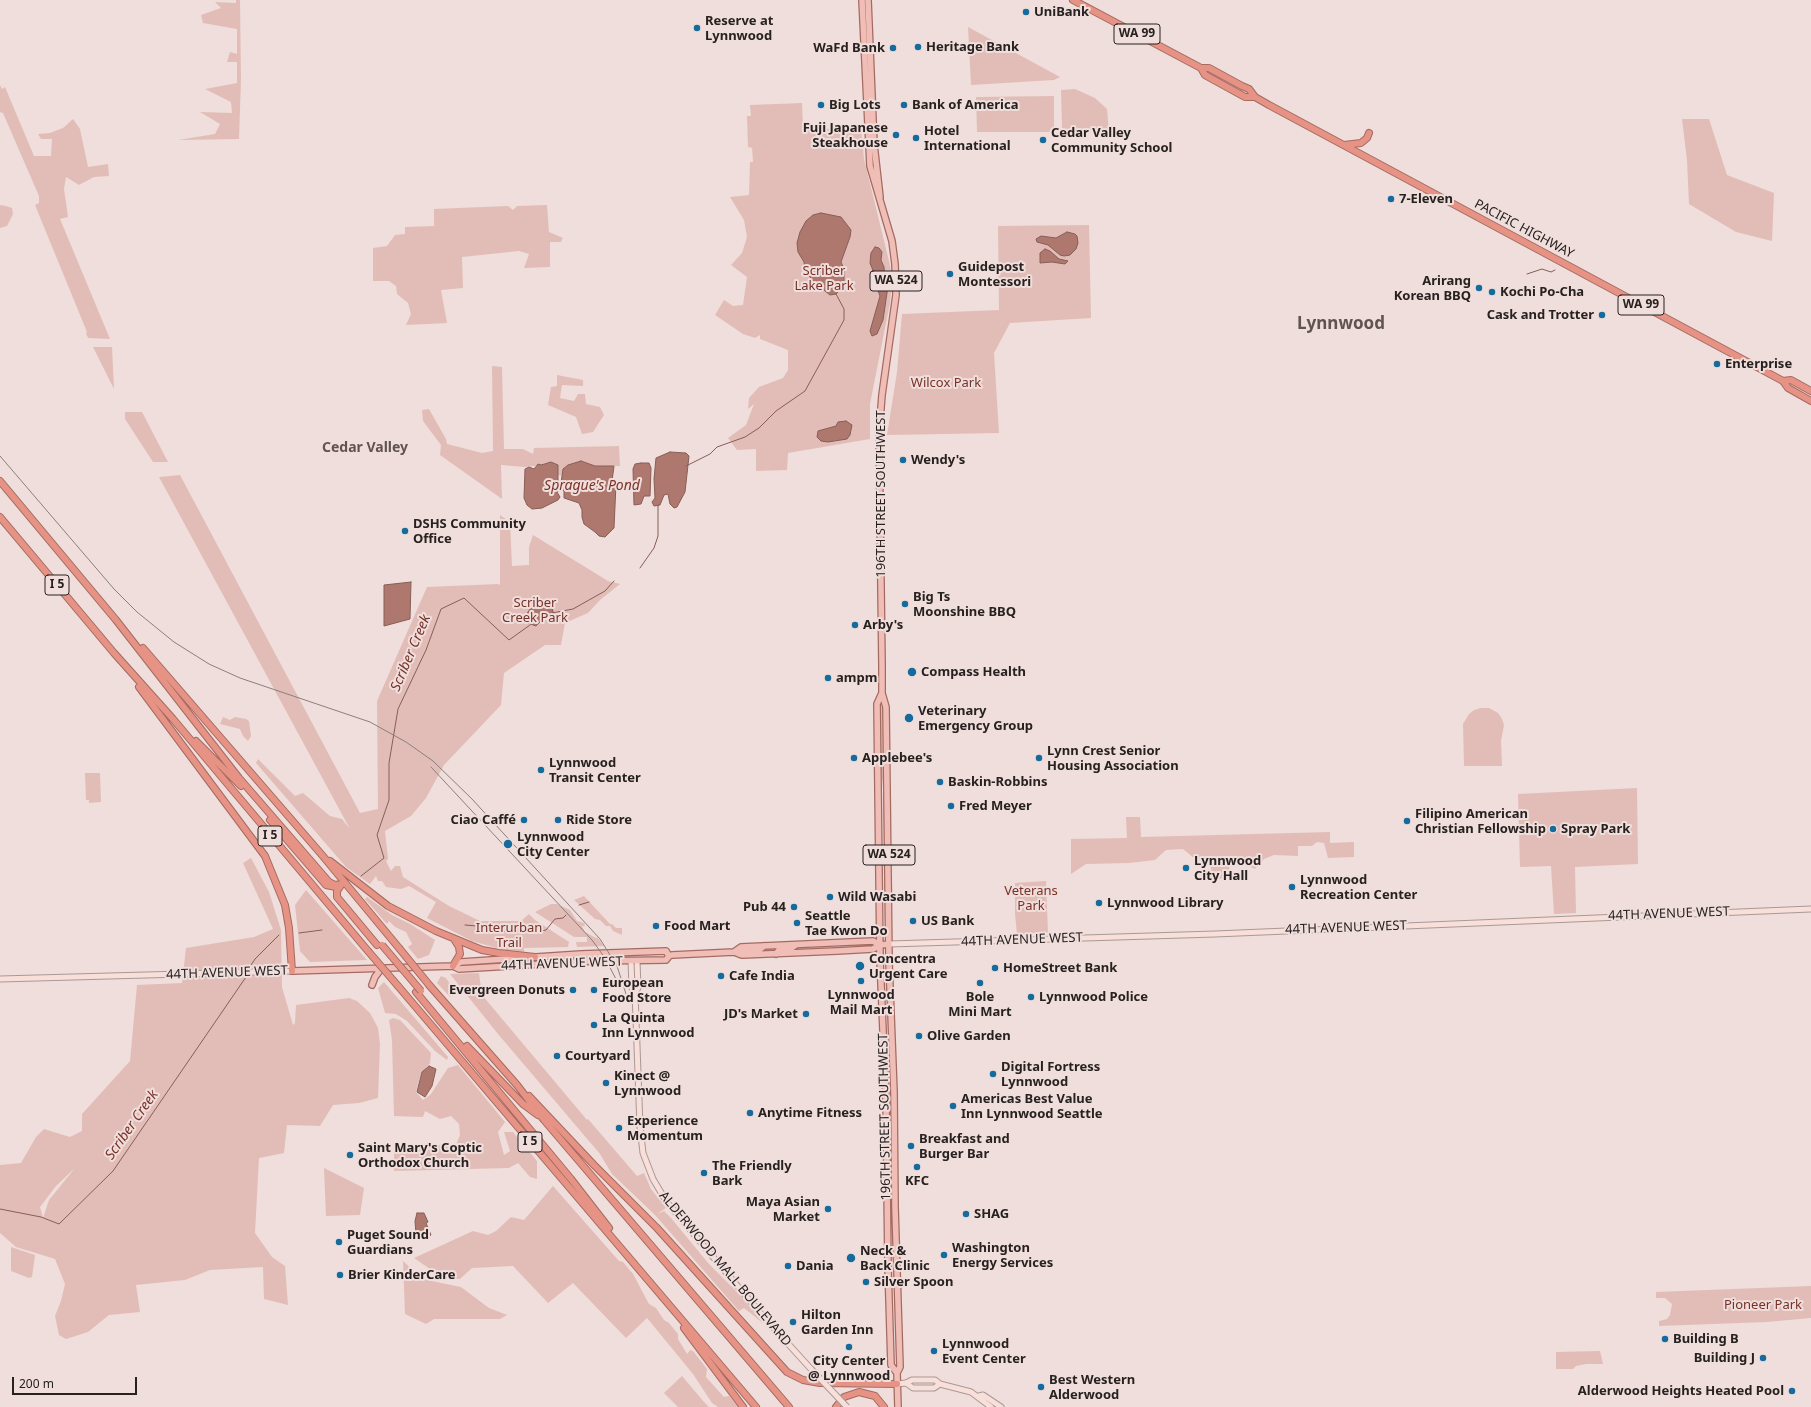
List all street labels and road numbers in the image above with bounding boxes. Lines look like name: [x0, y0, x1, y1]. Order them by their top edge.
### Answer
road number: WA 99: [1114, 24, 1160, 44]
street label: PACIFIC HIGHWAY: [1472, 196, 1576, 262]
road number: WA 524: [870, 271, 922, 291]
road number: WA 99: [1618, 295, 1664, 315]
street label: 196TH STREET SOUTHWEST: [873, 410, 889, 578]
road number: I 5: [45, 575, 69, 595]
road number: I 5: [258, 826, 282, 846]
road number: WA 524: [863, 845, 915, 865]
street label: 44TH AVENUE WEST: [1608, 904, 1730, 924]
street label: 44TH AVENUE WEST: [1285, 918, 1407, 938]
street label: 44TH AVENUE WEST: [961, 930, 1083, 950]
street label: 44TH AVENUE WEST: [501, 954, 623, 974]
street label: 44TH AVENUE WEST: [166, 963, 288, 983]
street label: 196TH STREET SOUTHWEST: [876, 1033, 894, 1201]
road number: I 5: [518, 1132, 542, 1152]
street label: ALDERWOOD MALL BOULEVARD: [656, 1188, 794, 1350]

